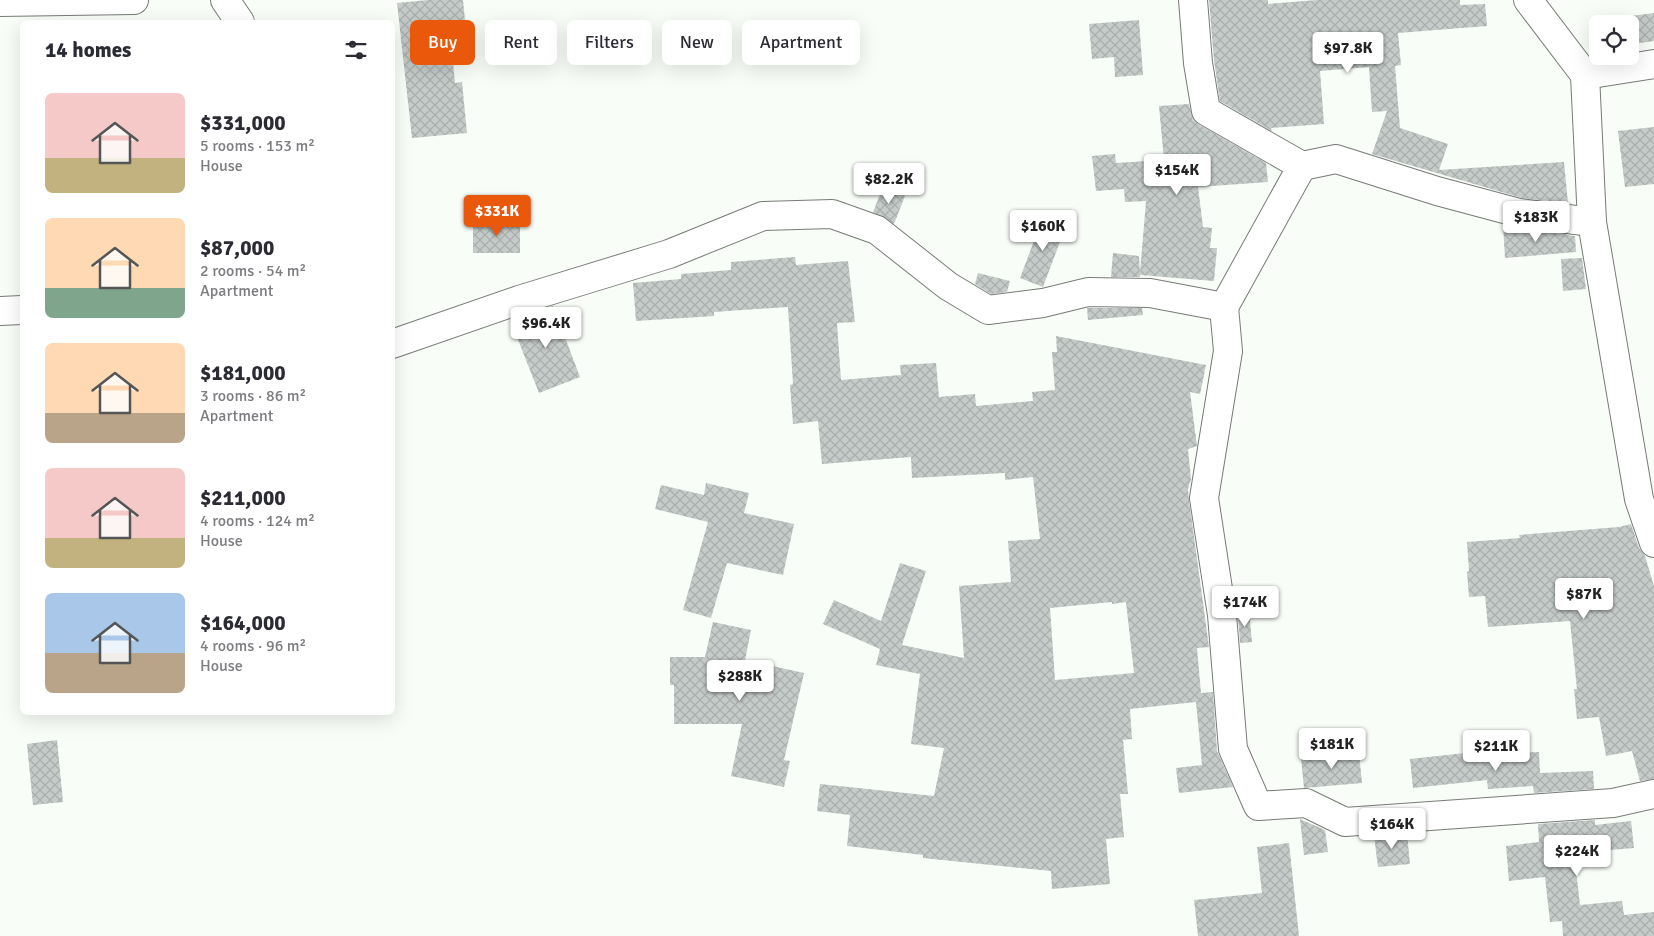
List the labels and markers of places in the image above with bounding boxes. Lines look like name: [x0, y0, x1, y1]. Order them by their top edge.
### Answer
pin: $97.8K: [1307, 32, 1389, 74]
pin: $154K: [1142, 154, 1212, 196]
pin: $82.2K: [848, 162, 930, 205]
pin: $331K: [462, 194, 532, 237]
pin: $183K: [1501, 200, 1571, 243]
pin: $160K: [1008, 210, 1078, 252]
pin: $96.4K: [505, 306, 587, 349]
pin: $87K: [1554, 578, 1614, 620]
pin: $174K: [1210, 586, 1280, 628]
pin: $288K: [705, 660, 775, 702]
pin: $181K: [1297, 728, 1367, 770]
pin: $211K: [1461, 730, 1531, 772]
pin: $164K: [1357, 808, 1427, 850]
pin: $224K: [1542, 834, 1612, 877]

